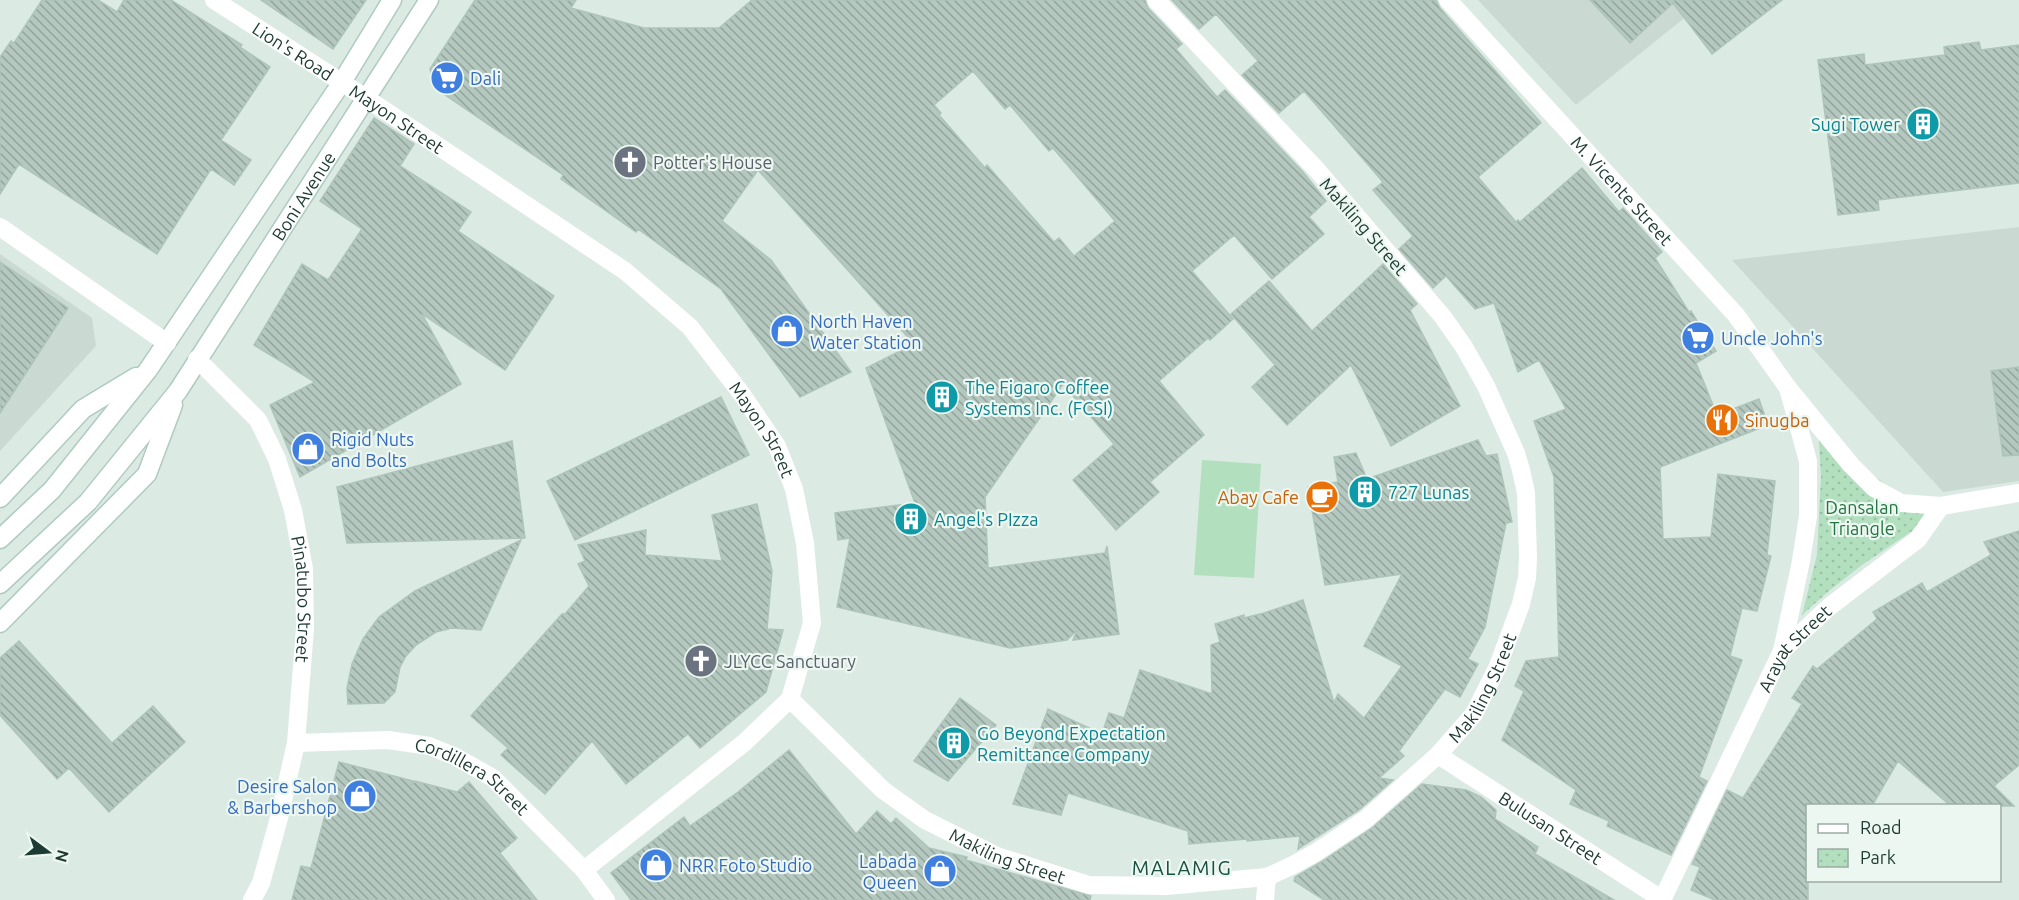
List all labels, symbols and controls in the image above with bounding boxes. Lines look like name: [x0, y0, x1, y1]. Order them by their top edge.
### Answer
street label: Lion's Road: [249, 18, 337, 84]
supermarket icon: Dali: [429, 60, 465, 96]
place label: Dali: [470, 68, 501, 88]
street label: Mayon Street: [346, 80, 448, 157]
building icon: Sugi Tower: [1905, 106, 1941, 142]
place label: Sugi Tower: [1811, 114, 1900, 134]
street label: M. Vicente Street: [1567, 132, 1677, 249]
church icon: Potter's House: [612, 144, 648, 180]
street label: Boni Avenue: [267, 148, 339, 244]
place label: Potter's House: [653, 152, 772, 172]
street label: Makiling Street: [1316, 173, 1412, 279]
place label: North Haven Water Station: [810, 311, 921, 352]
shop icon: North Haven Water Station: [769, 313, 805, 349]
supermarket icon: Uncle John's: [1680, 320, 1716, 356]
place label: Uncle John's: [1721, 328, 1823, 348]
street label: Mayon Street: [726, 377, 798, 480]
place label: The Figaro Coffee Systems Inc. (FCSI): [965, 377, 1113, 419]
building icon: The Figaro Coffee Systems Inc. (FCSI): [924, 379, 960, 415]
restaurant icon: Sinugba: [1704, 402, 1740, 438]
place label: Sinugba: [1745, 410, 1810, 430]
place label: Rigid Nuts and Bolts: [331, 429, 414, 470]
shop icon: Rigid Nuts and Bolts: [290, 431, 326, 467]
building icon: 727 Lunas: [1347, 474, 1383, 510]
cafe icon: Abay Cafe: [1304, 479, 1340, 515]
place label: 727 Lunas: [1388, 482, 1470, 502]
place label: Abay Cafe: [1218, 487, 1299, 507]
park label: Dansalan Triangle: [1825, 497, 1899, 538]
building icon: Angel's PIzza: [893, 501, 929, 537]
place label: Angel's PIzza: [934, 509, 1038, 529]
street label: Pinatubo Street: [288, 534, 315, 663]
street label: Arayat Street: [1754, 601, 1835, 695]
street label: Makiling Street: [1444, 630, 1519, 746]
church icon: JLYCC Sanctuary: [683, 643, 719, 679]
place label: JLYCC Sanctuary: [724, 651, 856, 671]
place label: Go Beyond Expectation Remittance Company: [977, 723, 1166, 764]
building icon: Go Beyond Expectation Remittance Company: [936, 725, 972, 761]
street label: Cordillera Street: [414, 734, 533, 819]
place label: Desire Salon & Barbershop: [227, 776, 337, 817]
shop icon: Desire Salon & Barbershop: [342, 778, 378, 814]
street label: Bulusan Street: [1495, 787, 1606, 868]
legend: [1806, 804, 2001, 882]
text: Road: [1860, 817, 1902, 837]
north arrow: [18, 822, 78, 882]
street label: Makiling Street: [946, 824, 1068, 887]
shop icon: NRR Foto Studio: [638, 847, 674, 883]
text: Park: [1860, 847, 1896, 867]
text: N: [52, 848, 73, 864]
place label: Labada Queen: [859, 851, 917, 893]
shop icon: Labada Queen: [922, 853, 958, 889]
place label: NRR Foto Studio: [679, 855, 812, 875]
district label: MALAMIG: [1132, 856, 1232, 879]

